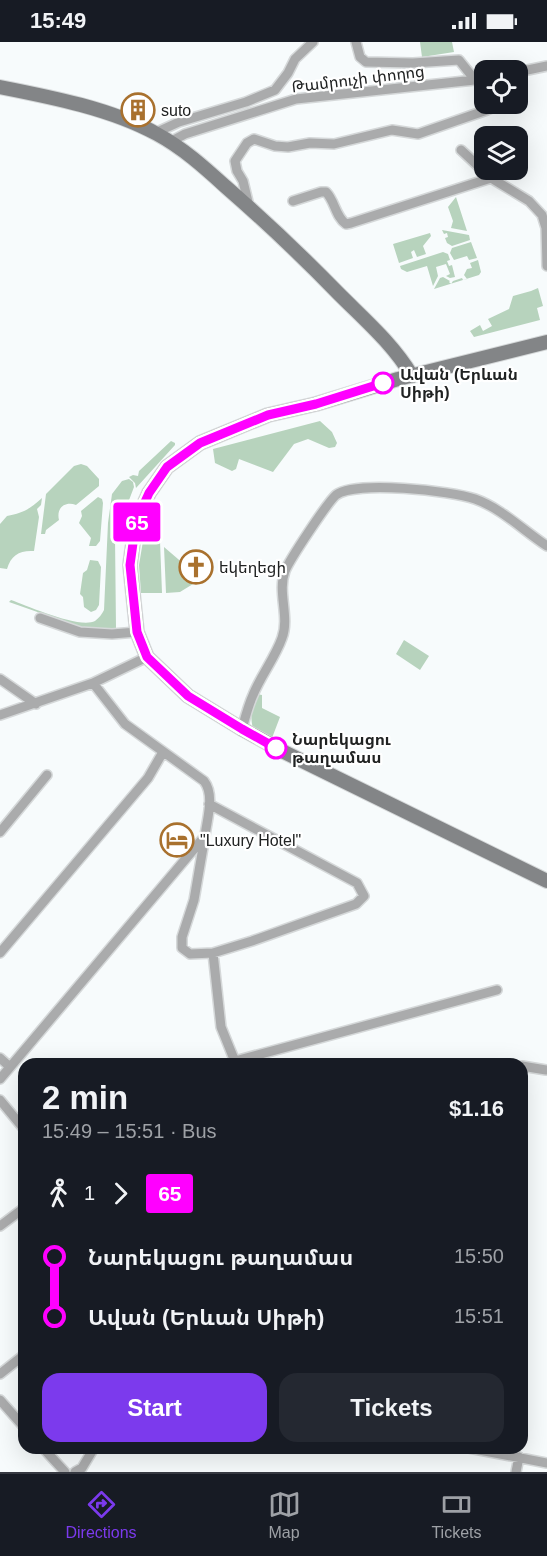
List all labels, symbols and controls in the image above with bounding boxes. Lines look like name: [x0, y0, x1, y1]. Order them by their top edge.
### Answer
text: 15:49: [30, 8, 86, 33]
map controls: [474, 60, 528, 180]
button: locate: [474, 60, 528, 114]
street label: Թամրուչի փողոց: [291, 62, 425, 97]
building icon: suto: [120, 92, 156, 128]
place label: suto: [161, 102, 191, 119]
button: layers: [474, 126, 528, 180]
place label: Ավան (Երևան Սիթի): [400, 366, 518, 402]
marker: Ավան (Երևան Սիթի): [372, 372, 394, 394]
line badge: 65: [110, 502, 164, 542]
text: 65: [125, 511, 149, 534]
church icon: եկեղեցի: [178, 549, 214, 585]
place label: եկեղեցի: [219, 559, 286, 577]
place label: Նարեկացու թաղամաս: [292, 731, 391, 767]
marker: Նարեկացու թաղամաս: [265, 737, 287, 759]
hotel icon: "Luxury Hotel": [159, 822, 195, 858]
place label: "Luxury Hotel": [200, 832, 301, 849]
text: 2 min: [42, 1079, 128, 1116]
text: $1.16: [449, 1096, 504, 1121]
text: 15:49 – 15:51 · Bus: [42, 1120, 217, 1142]
icon: walk: [42, 1177, 75, 1210]
icon: forward: [104, 1177, 137, 1210]
text: 1: [84, 1182, 95, 1204]
text: 65: [158, 1182, 181, 1205]
text: Նարեկացու թաղամաս: [88, 1245, 353, 1270]
text: 15:50: [454, 1245, 504, 1267]
text: Ավան (Երևան Սիթի): [88, 1305, 324, 1330]
text: 15:51: [454, 1305, 504, 1327]
button: Start: [42, 1373, 267, 1442]
button: Tickets: [279, 1373, 504, 1442]
tab: Directions: [65, 1488, 137, 1542]
tab: Map: [268, 1488, 301, 1542]
tab: Tickets: [431, 1488, 482, 1542]

